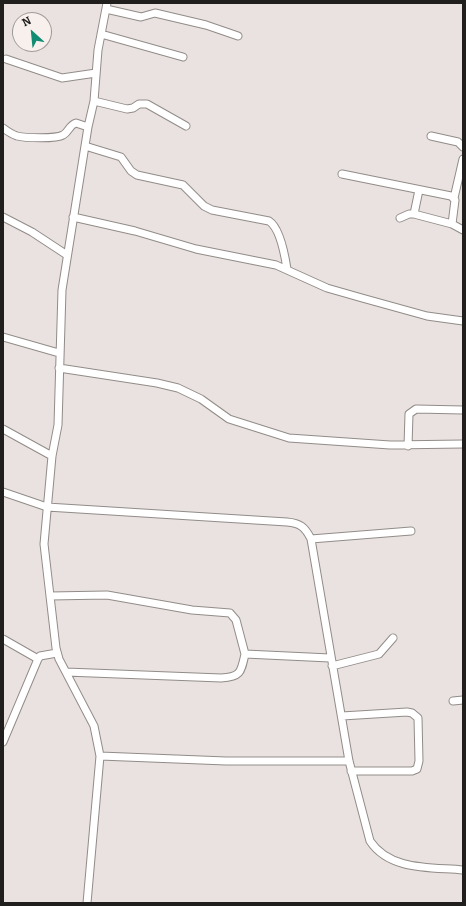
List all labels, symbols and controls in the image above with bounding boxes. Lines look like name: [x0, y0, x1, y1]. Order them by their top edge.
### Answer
north arrow: [12, 12, 52, 52]
text: N: [20, 14, 34, 29]

